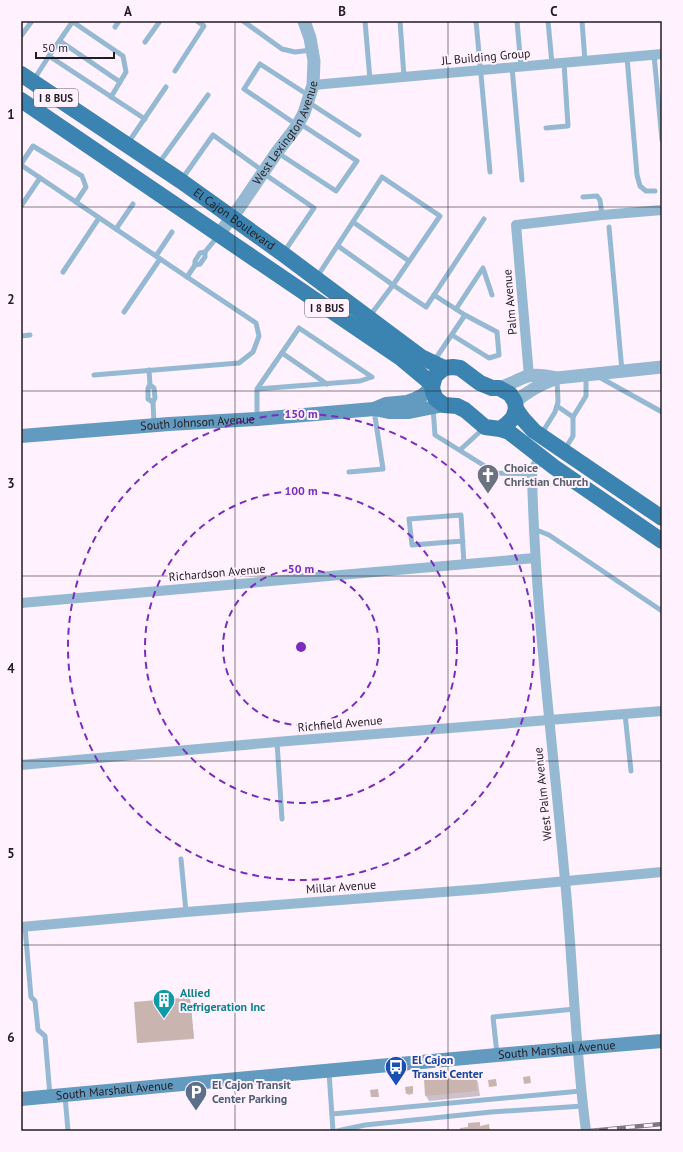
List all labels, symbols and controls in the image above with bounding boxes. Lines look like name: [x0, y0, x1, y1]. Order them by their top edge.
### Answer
text: A: [124, 3, 132, 20]
text: B: [338, 3, 346, 20]
text: C: [550, 3, 558, 20]
scale bar: [36, 34, 114, 60]
text: 50 m: [42, 40, 68, 55]
street label: JL Building Group: [440, 45, 531, 68]
street label: West Lexington Avenue: [249, 81, 320, 187]
road number: I 8 BUS: [34, 89, 78, 107]
text: 1: [7, 106, 15, 123]
street label: El Cajon Boulevard: [191, 184, 278, 253]
street label: Palm Avenue: [499, 269, 520, 335]
text: 2: [7, 291, 15, 308]
road number: I 8 BUS: [305, 299, 349, 317]
text: 150 m: [284, 406, 318, 421]
street label: South Johnson Avenue: [140, 411, 255, 433]
place label: Choice Christian Church: [504, 460, 588, 489]
church icon: Choice Christian Church: [475, 462, 501, 495]
text: 3: [7, 475, 15, 492]
text: 100 m: [284, 483, 318, 498]
street label: Richardson Avenue: [168, 561, 266, 584]
text: 50 m: [288, 561, 314, 576]
centre of rings: [294, 640, 308, 654]
text: 4: [7, 660, 15, 677]
street label: Richfield Avenue: [297, 712, 383, 735]
street label: West Palm Avenue: [530, 747, 555, 841]
text: 5: [7, 845, 15, 862]
street label: Millar Avenue: [306, 877, 376, 896]
place label: Allied Refrigeration Inc: [180, 985, 265, 1014]
building icon: Allied Refrigeration Inc: [151, 987, 177, 1020]
text: 6: [7, 1029, 15, 1046]
street label: South Marshall Avenue: [497, 1037, 616, 1062]
place label: El Cajon Transit Center: [412, 1052, 484, 1081]
bus stop icon: El Cajon Transit Center: [383, 1054, 409, 1087]
street label: South Marshall Avenue: [55, 1077, 174, 1103]
place label: El Cajon Transit Center Parking: [212, 1077, 292, 1106]
parking icon: El Cajon Transit Center Parking: [183, 1079, 209, 1112]

